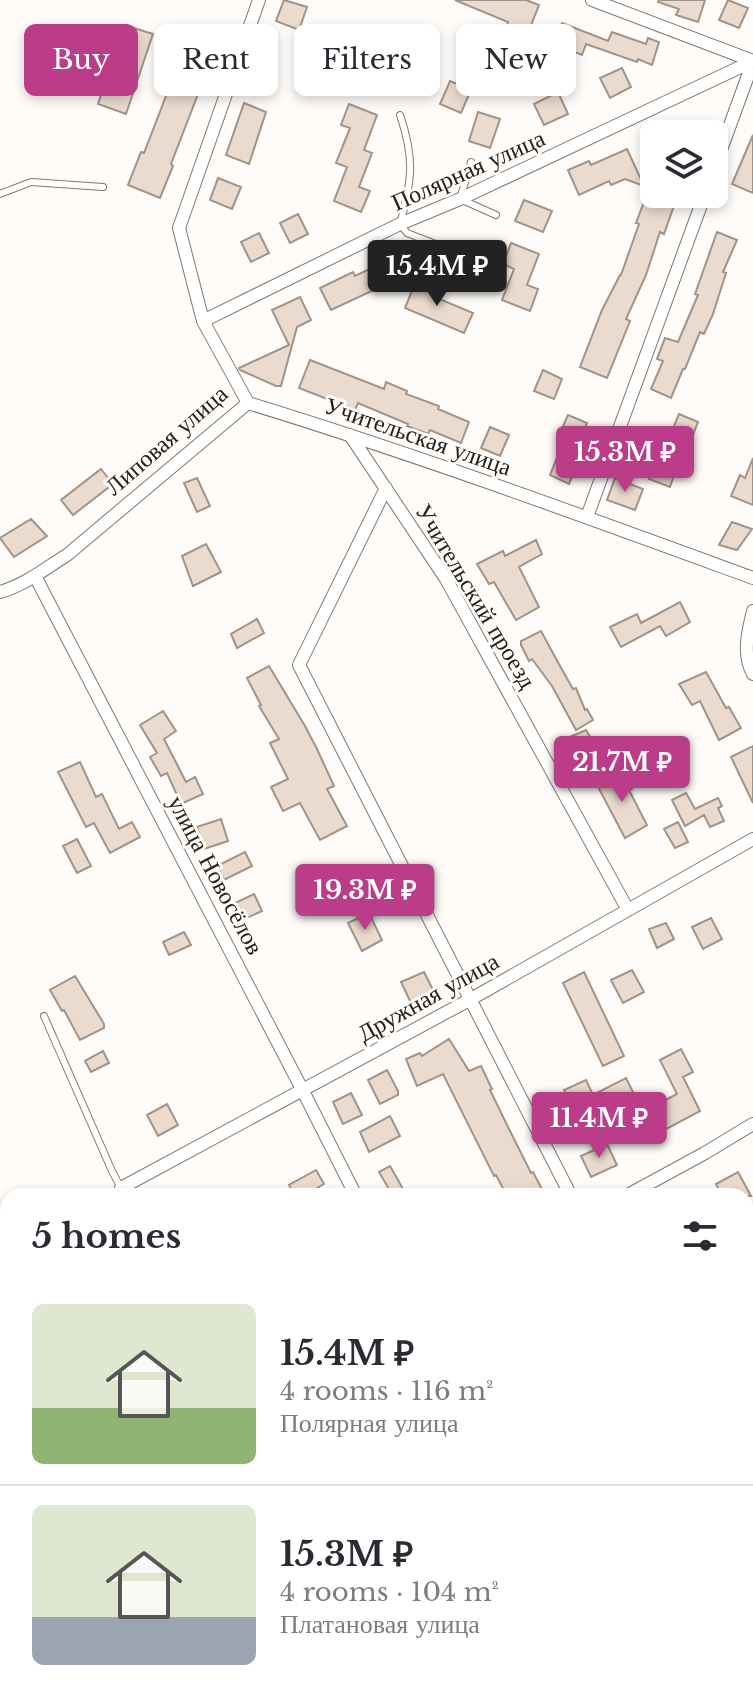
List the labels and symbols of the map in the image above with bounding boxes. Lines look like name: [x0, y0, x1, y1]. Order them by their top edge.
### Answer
street label: Полярная улица: [387, 123, 549, 217]
pin: 15.4M ₽: [363, 240, 511, 308]
street label: Липовая улица: [99, 379, 233, 501]
street label: Учительская улица: [321, 390, 516, 482]
pin: 15.3M ₽: [551, 426, 699, 494]
street label: Учительский проезд: [409, 498, 543, 694]
pin: 21.7M ₽: [548, 736, 696, 804]
street label: улица Новосёлов: [162, 791, 270, 959]
pin: 19.3M ₽: [291, 864, 439, 932]
street label: Дружная улица: [352, 946, 504, 1048]
pin: 11.4M ₽: [525, 1092, 673, 1160]

